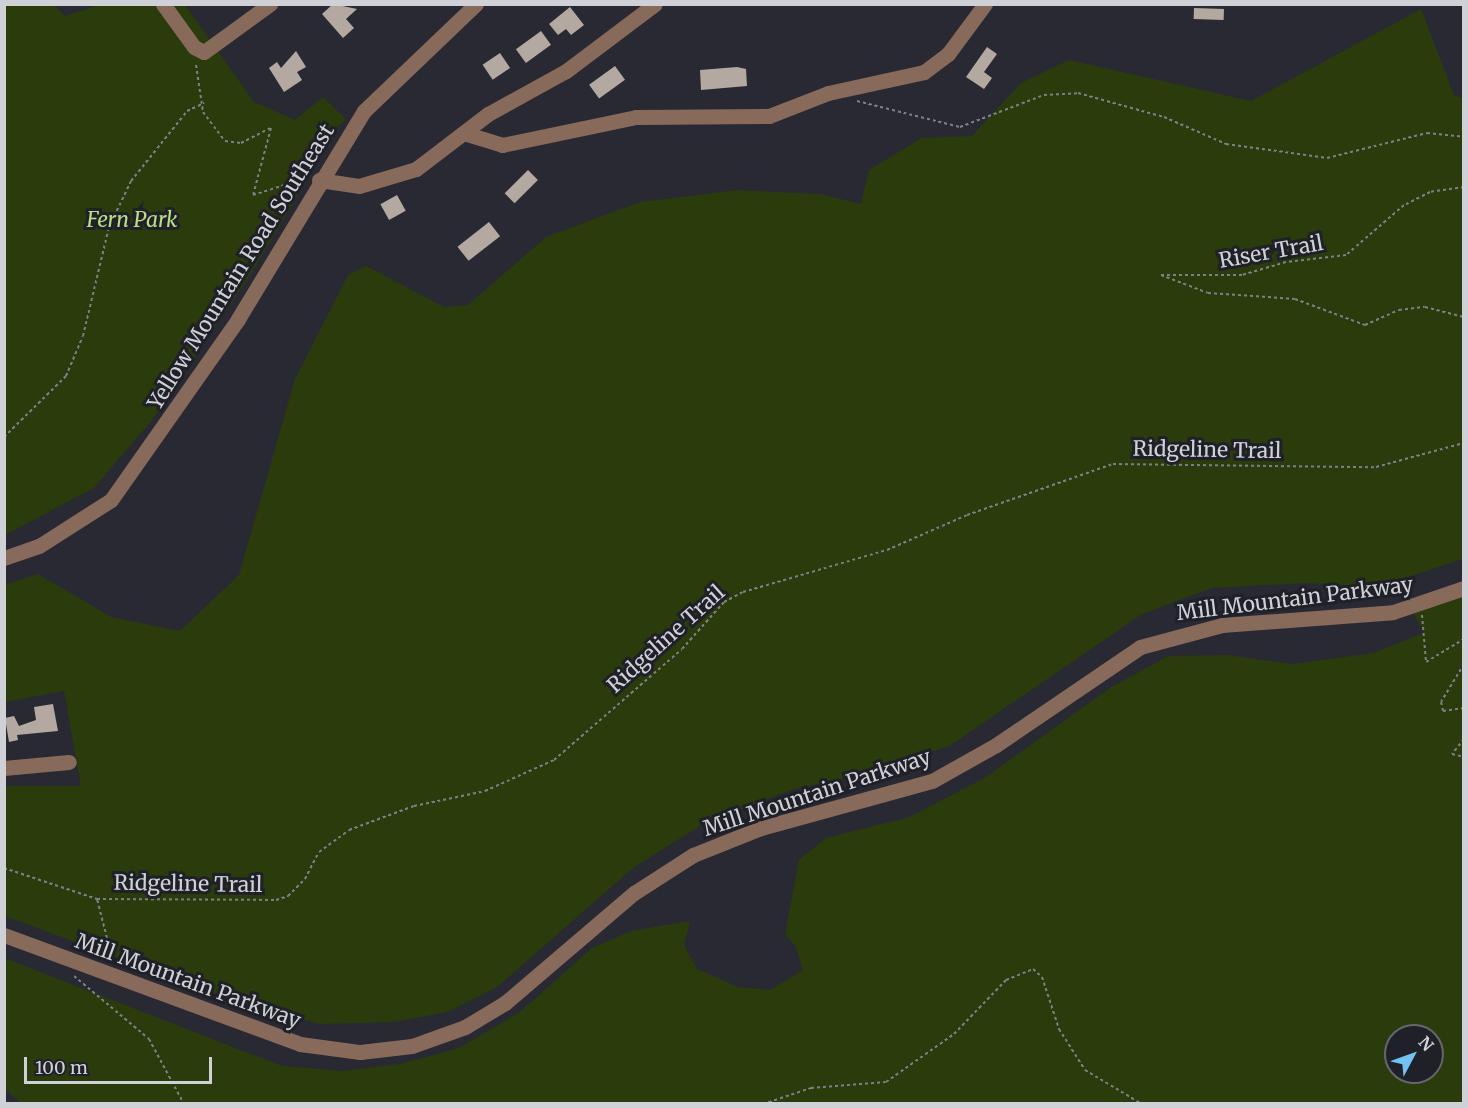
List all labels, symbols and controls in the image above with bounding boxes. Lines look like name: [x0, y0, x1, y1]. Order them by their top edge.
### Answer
street label: Yellow Mountain Road Southeast: [142, 120, 340, 414]
park label: Fern Park: [86, 207, 178, 233]
street label: Riser Trail: [1217, 230, 1325, 274]
street label: Ridgeline Trail: [1132, 436, 1282, 464]
street label: Mill Mountain Parkway: [1175, 572, 1415, 626]
street label: Ridgeline Trail: [602, 580, 730, 698]
street label: Mill Mountain Parkway: [700, 744, 934, 842]
street label: Ridgeline Trail: [113, 870, 263, 898]
street label: Mill Mountain Parkway: [72, 928, 304, 1034]
north arrow: [1384, 1024, 1444, 1084]
text: N: [1414, 1032, 1438, 1055]
scale bar: [27, 1045, 214, 1083]
text: 100 m: [35, 1056, 88, 1079]

